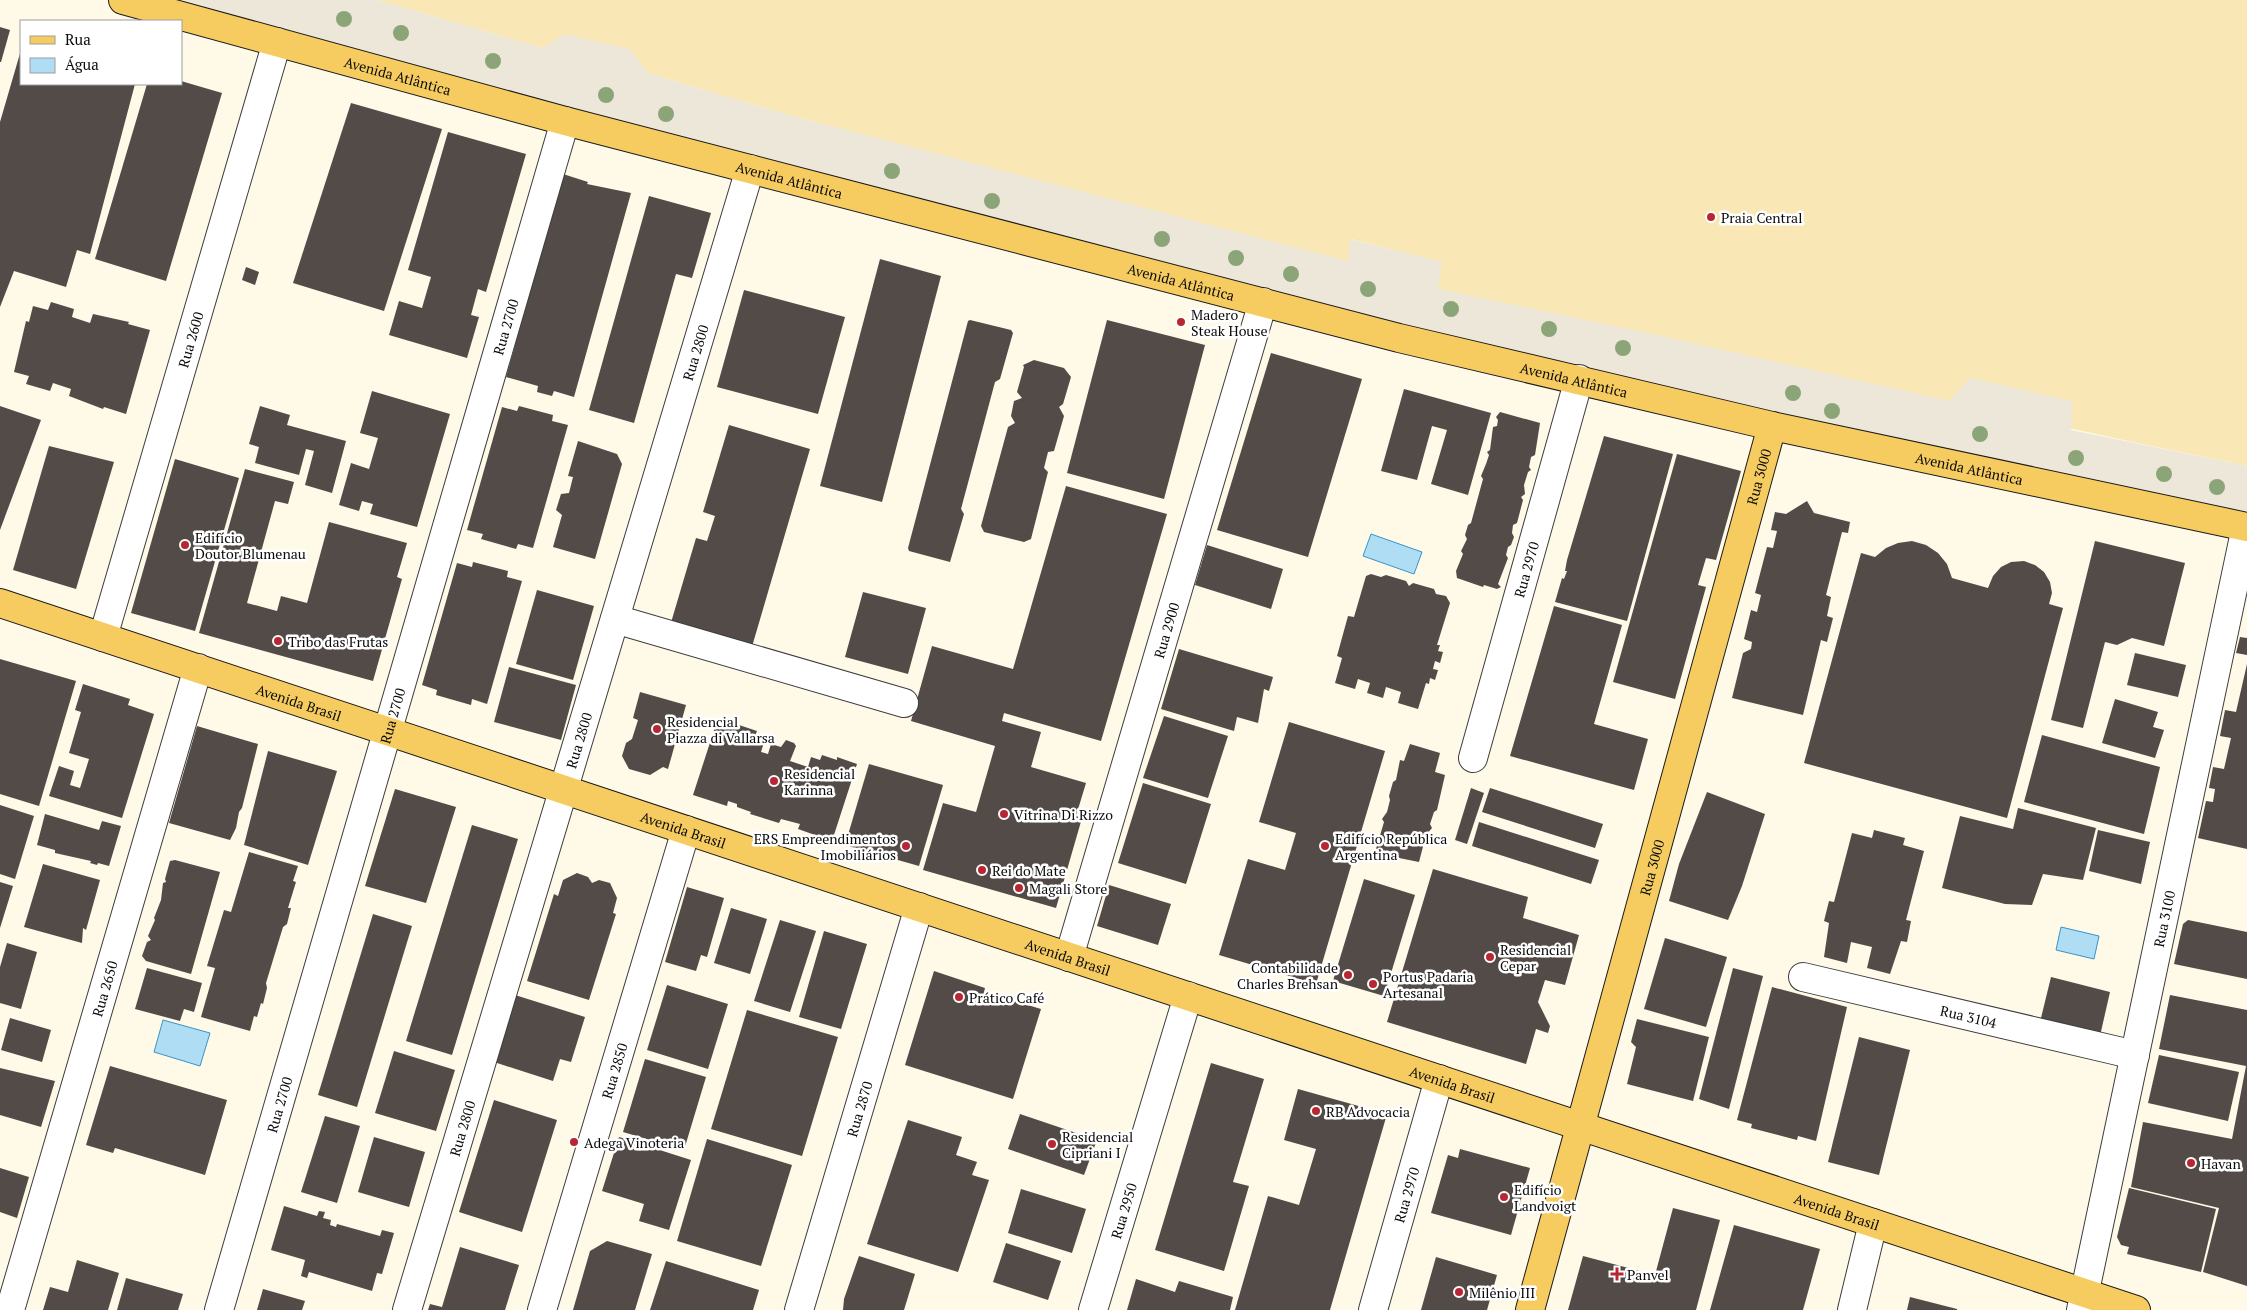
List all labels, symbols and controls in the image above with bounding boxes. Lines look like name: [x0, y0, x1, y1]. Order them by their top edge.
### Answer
legend: [20, 20, 182, 85]
text: Rua: [65, 29, 91, 49]
street label: Avenida Atlântica: [342, 52, 453, 99]
text: Água: [65, 54, 99, 74]
street label: Avenida Atlântica: [734, 156, 845, 202]
place label: Praia Central: [1721, 208, 1802, 227]
marker: Praia Central: [1705, 211, 1717, 223]
street label: Avenida Atlântica: [1126, 258, 1237, 304]
street label: Rua 2700: [488, 297, 522, 357]
place label: Madero Steak House: [1191, 305, 1268, 340]
street label: Rua 2600: [173, 309, 207, 370]
marker: Madero Steak House: [1175, 316, 1187, 328]
street label: Rua 2800: [678, 322, 712, 383]
street label: Avenida Atlântica: [1519, 357, 1630, 401]
street label: Rua 3000: [1741, 447, 1775, 507]
street label: Avenida Atlântica: [1914, 447, 2025, 489]
place label: Edifício Doutor Blumenau: [195, 528, 306, 563]
marker: Edifício Doutor Blumenau: [179, 539, 191, 551]
street label: Rua 2970: [1509, 539, 1543, 599]
street label: Rua 2900: [1149, 600, 1183, 660]
place label: Tribo das Frutas: [288, 632, 388, 651]
marker: Tribo das Frutas: [272, 635, 284, 647]
street label: Avenida Brasil: [254, 679, 344, 725]
street label: Rua 2700: [375, 685, 409, 746]
street label: Rua 2800: [561, 710, 596, 770]
place label: Residencial Piazza di Vallarsa: [667, 712, 775, 747]
marker: Residencial Piazza di Vallarsa: [651, 723, 663, 735]
place label: Residencial Karinna: [784, 764, 855, 799]
marker: Residencial Karinna: [768, 775, 780, 787]
place label: Vitrina Di Rizzo: [1014, 805, 1113, 824]
street label: Avenida Brasil: [638, 806, 729, 852]
marker: Vitrina Di Rizzo: [998, 808, 1010, 820]
place label: ERS Empreendimentos Imobiliários: [754, 829, 896, 864]
place label: Edifício República Argentina: [1335, 829, 1447, 864]
street label: Rua 3000: [1634, 837, 1668, 897]
marker: ERS Empreendimentos Imobiliários: [900, 840, 912, 852]
marker: Edifício República Argentina: [1319, 840, 1331, 852]
place label: Rei do Mate: [992, 861, 1066, 880]
marker: Rei do Mate: [976, 864, 988, 876]
place label: Magali Store: [1029, 879, 1107, 898]
marker: Magali Store: [1013, 882, 1025, 894]
street label: Rua 3100: [2148, 889, 2179, 949]
street label: Avenida Brasil: [1023, 934, 1113, 979]
place label: Residencial Cepar: [1500, 940, 1571, 975]
marker: Residencial Cepar: [1484, 951, 1496, 963]
street label: Rua 2650: [87, 958, 121, 1019]
place label: Contabilidade Charles Brehsan: [1237, 958, 1339, 993]
place label: Portus Padaria Artesanal: [1383, 967, 1474, 1002]
marker: Contabilidade Charles Brehsan: [1342, 969, 1354, 981]
marker: Portus Padaria Artesanal: [1367, 978, 1379, 990]
place label: Prático Café: [969, 988, 1044, 1007]
marker: Prático Café: [953, 991, 965, 1003]
street label: Rua 3104: [1938, 1000, 1999, 1032]
street label: Rua 2850: [597, 1040, 631, 1101]
street label: Avenida Brasil: [1407, 1061, 1498, 1107]
street label: Rua 2700: [262, 1074, 296, 1135]
street label: Rua 2870: [842, 1079, 876, 1139]
street label: Rua 2800: [444, 1098, 479, 1158]
place label: RB Advocacia: [1326, 1102, 1410, 1121]
marker: RB Advocacia: [1310, 1105, 1322, 1117]
place label: Residencial Cipriani I: [1062, 1127, 1133, 1162]
place label: Adega Vinoteria: [584, 1133, 684, 1152]
marker: Adega Vinoteria: [568, 1136, 580, 1148]
marker: Residencial Cipriani I: [1046, 1138, 1058, 1150]
place label: Havan: [2201, 1154, 2241, 1173]
marker: Havan: [2185, 1157, 2197, 1169]
street label: Rua 2970: [1389, 1164, 1423, 1225]
street label: Rua 2950: [1106, 1180, 1141, 1241]
place label: Edifício Landvoigt: [1514, 1180, 1577, 1215]
street label: Avenida Brasil: [1792, 1188, 1882, 1234]
marker: Edifício Landvoigt: [1498, 1191, 1510, 1203]
place label: Panvel: [1627, 1265, 1669, 1284]
marker: Panvel: [1611, 1268, 1623, 1280]
place label: Milênio III: [1469, 1283, 1535, 1302]
marker: Milênio III: [1453, 1286, 1465, 1298]

